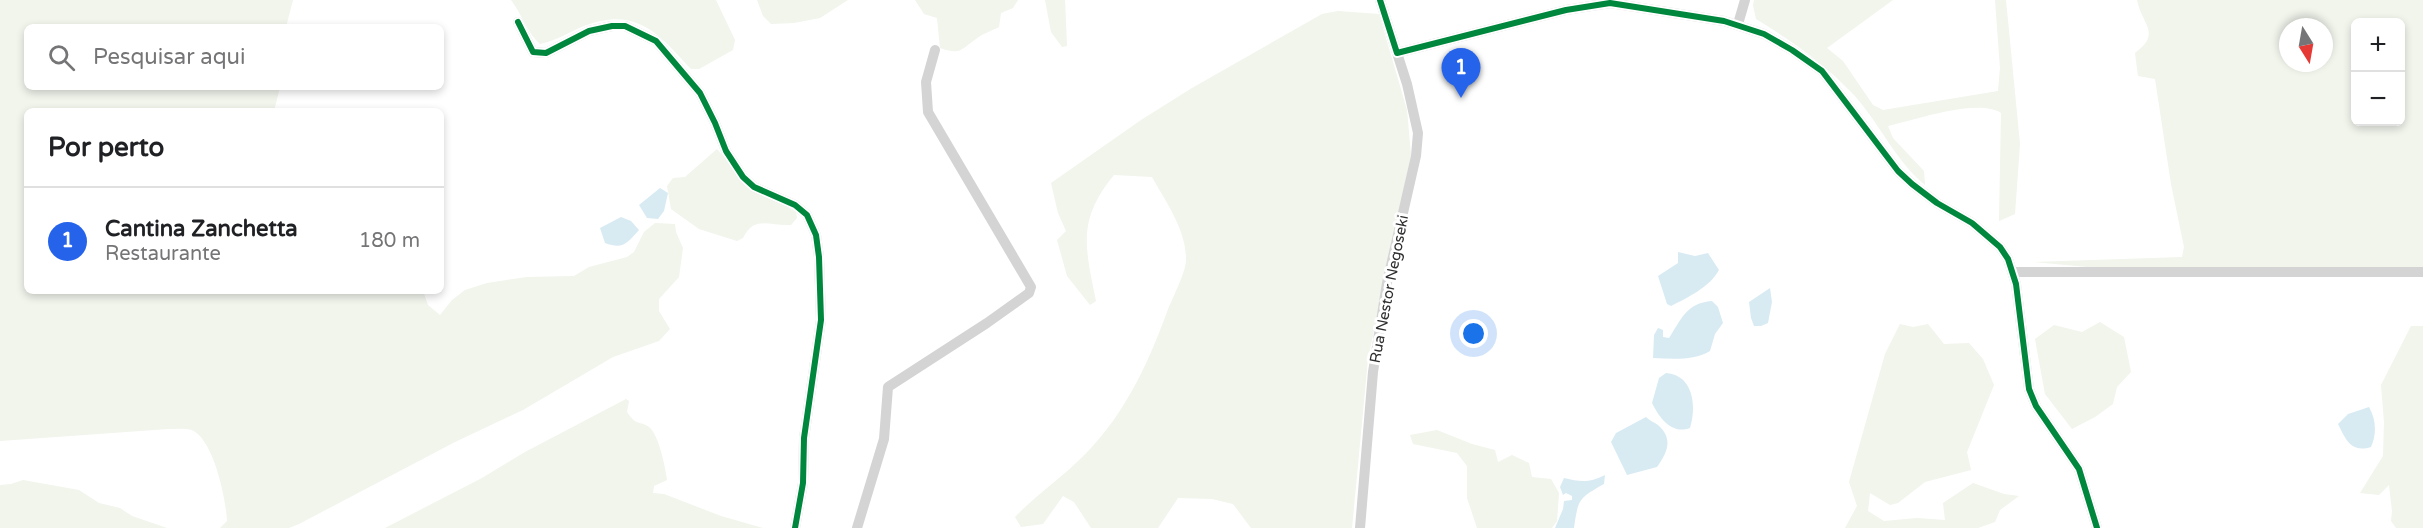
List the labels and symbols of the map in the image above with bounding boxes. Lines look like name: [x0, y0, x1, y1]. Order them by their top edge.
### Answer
north arrow: [2279, 18, 2333, 72]
pin: 1: [1442, 48, 1480, 98]
street label: Rua Nestor Negoseki: [1366, 213, 1412, 365]
your location: [1459, 319, 1488, 348]

